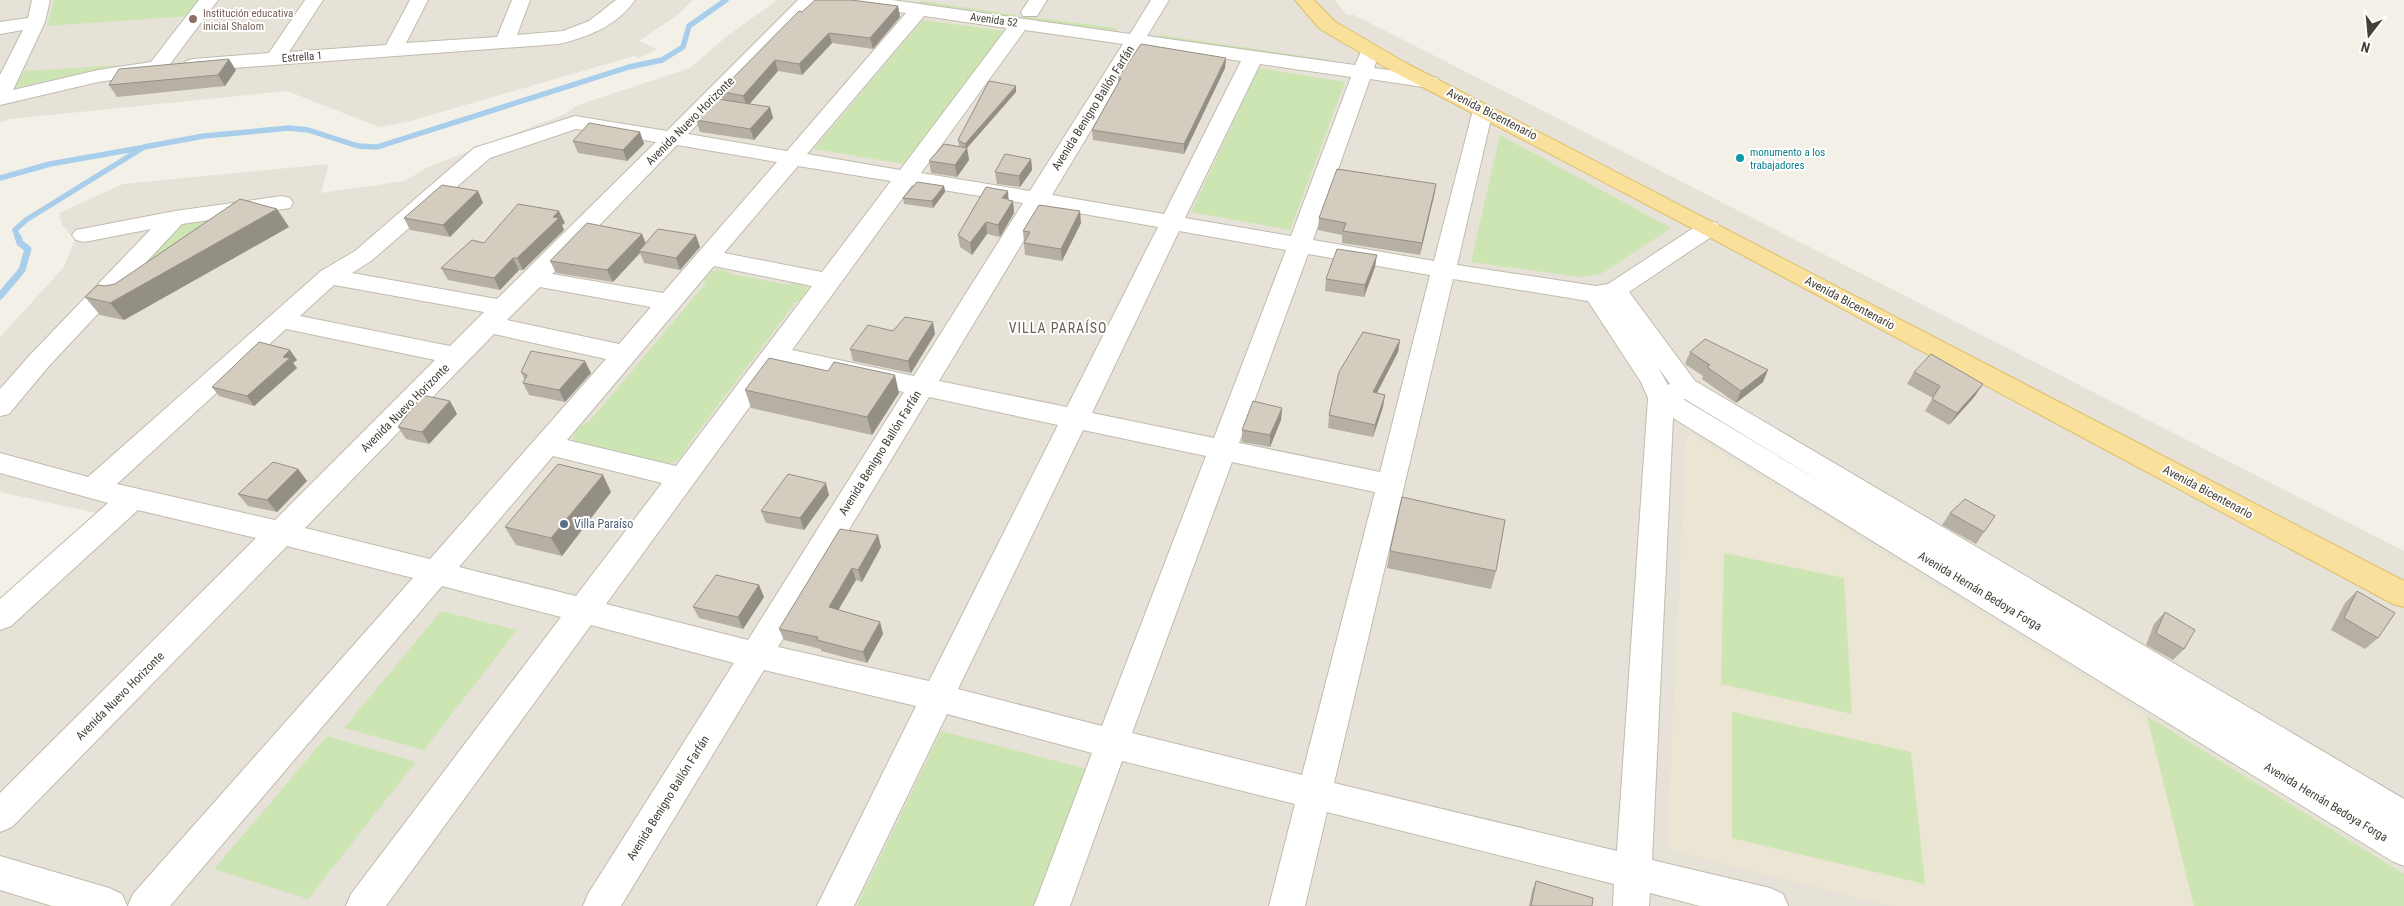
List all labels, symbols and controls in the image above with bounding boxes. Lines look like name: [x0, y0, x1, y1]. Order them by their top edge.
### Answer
place label: Institución educativa inicial Shalom: [203, 7, 293, 33]
street label: Avenida 52: [969, 10, 1019, 30]
north arrow: [2344, 10, 2394, 60]
marker: Institución educativa inicial Shalom: [187, 13, 199, 25]
text: N: [2359, 39, 2372, 56]
street label: Avenida Benigno Ballón Farfán: [1049, 43, 1137, 173]
street label: Estrella 1: [281, 49, 323, 65]
street label: Avenida Nuevo Horizonte: [643, 74, 737, 168]
street label: Avenida Bicentenario: [1444, 85, 1540, 143]
place label: monumento a los trabajadores: [1750, 146, 1825, 172]
marker: monumento a los trabajadores: [1734, 152, 1746, 164]
street label: Avenida Bicentenario: [1803, 273, 1897, 333]
district label: VILLA PARAÍSO: [1009, 319, 1107, 336]
street label: Avenida Nuevo Horizonte: [358, 361, 452, 455]
street label: Avenida Benigno Ballón Farfán: [836, 388, 924, 518]
street label: Avenida Bicentenario: [2161, 462, 2255, 522]
place label: Villa Paraíso: [574, 517, 633, 531]
marker: Villa Paraíso: [558, 518, 570, 530]
street label: Avenida Hernán Bedoya Forga: [1916, 549, 2044, 634]
street label: Avenida Nuevo Horizonte: [73, 649, 167, 743]
street label: Avenida Benigno Ballón Farfán: [624, 733, 712, 863]
street label: Avenida Hernán Bedoya Forga: [2262, 760, 2390, 845]

